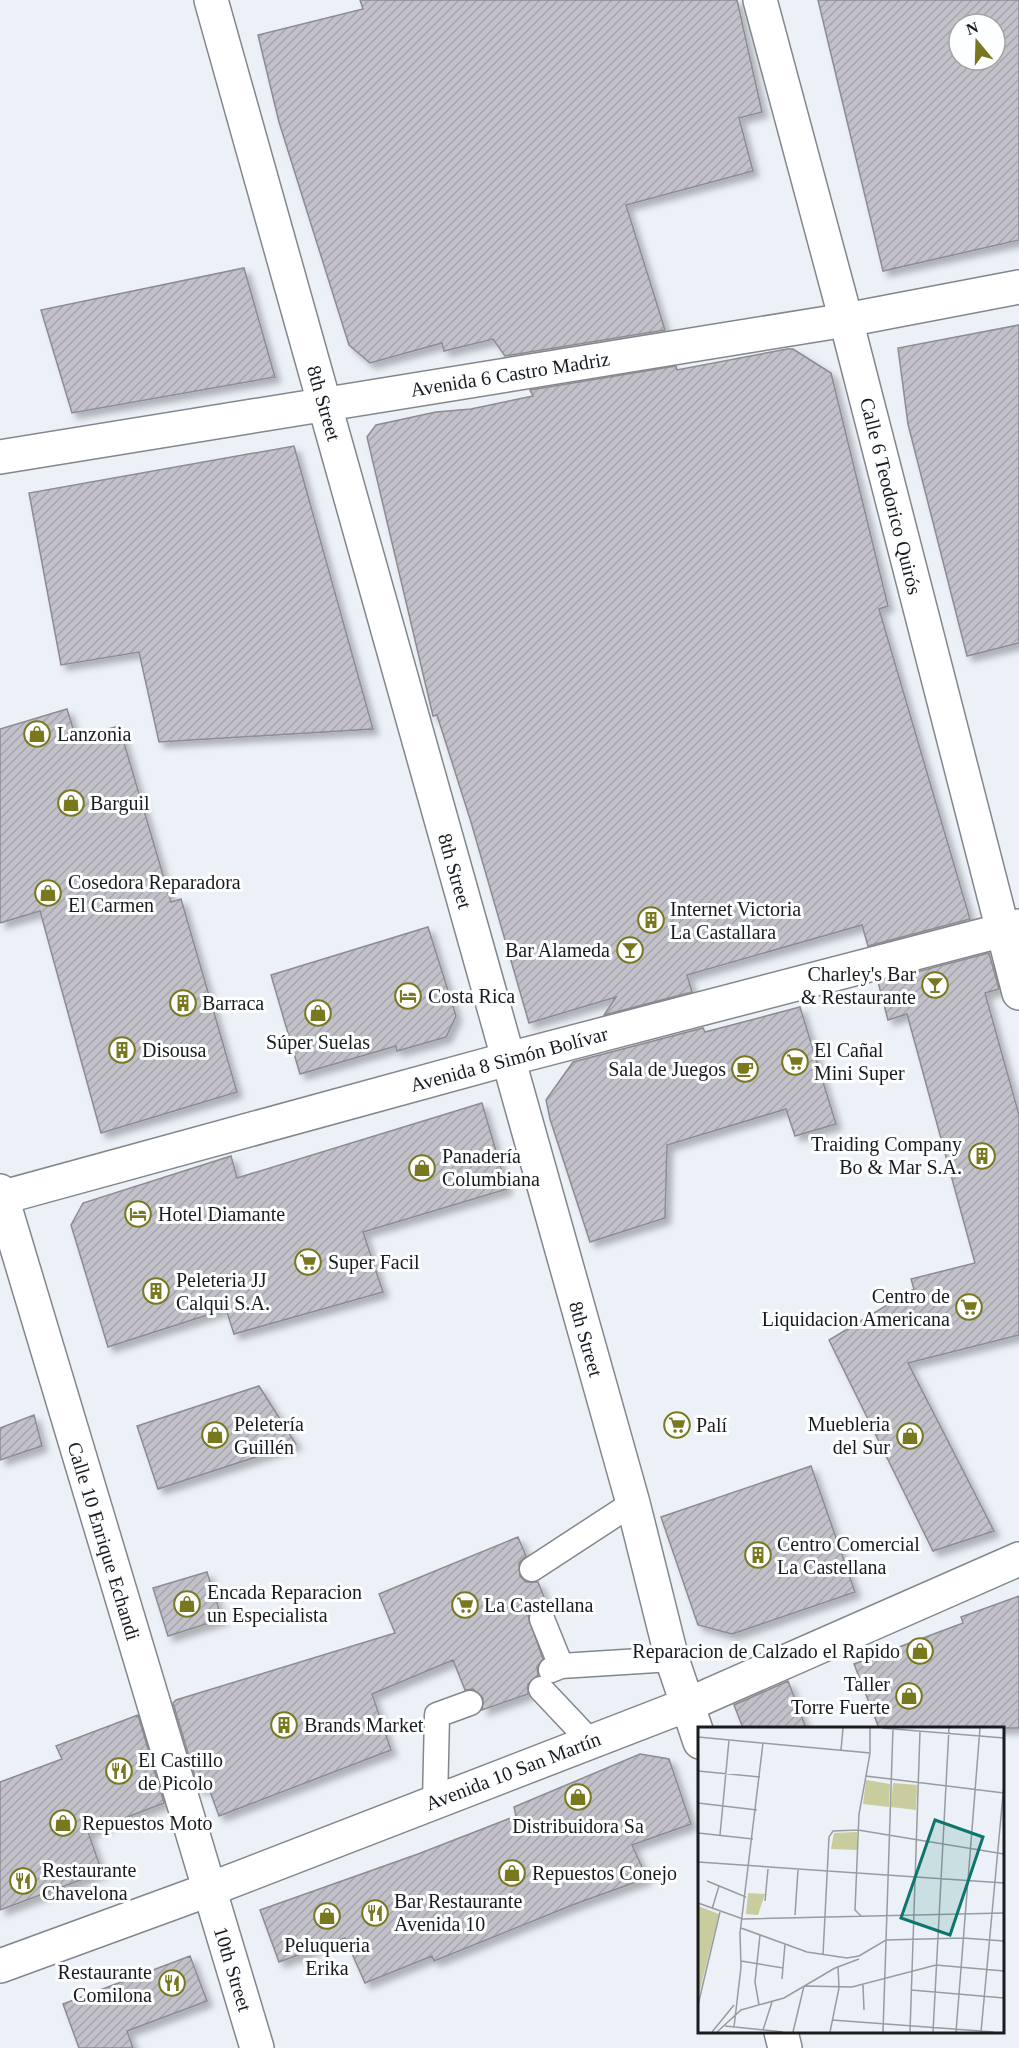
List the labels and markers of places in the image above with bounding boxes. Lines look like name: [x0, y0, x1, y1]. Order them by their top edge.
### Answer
shop icon: Lanzonia: [22, 719, 52, 749]
place label: Lanzonia: [57, 723, 132, 745]
shop icon: Barguil: [56, 788, 86, 818]
place label: Barguil: [90, 792, 150, 815]
place label: Cosedora Reparadora El Carmen: [68, 871, 241, 916]
shop icon: Cosedora Reparadora El Carmen: [33, 878, 63, 908]
place label: Internet Victoria La Castallara: [670, 898, 801, 943]
building icon: Internet Victoria La Castallara: [636, 905, 666, 935]
bar icon: Bar Alameda: [615, 935, 645, 965]
place label: Bar Alameda: [505, 939, 610, 961]
place label: Charley's Bar & Restaurante: [801, 963, 916, 1008]
bar icon: Charley's Bar & Restaurante: [920, 970, 950, 1000]
hotel icon: Costa Rica: [393, 981, 423, 1011]
place label: Costa Rica: [428, 985, 515, 1007]
building icon: Barraca: [168, 988, 198, 1018]
place label: Barraca: [202, 992, 264, 1014]
shop icon: Súper Suelas: [303, 998, 333, 1028]
place label: Súper Suelas: [266, 1031, 370, 1054]
building icon: Disousa: [107, 1035, 137, 1065]
place label: Disousa: [142, 1039, 207, 1061]
place label: El Cañal Mini Super: [814, 1039, 905, 1085]
supermarket icon: El Cañal Mini Super: [780, 1047, 810, 1077]
cafe icon: Sala de Juegos: [730, 1054, 760, 1084]
place label: Sala de Juegos: [608, 1058, 726, 1081]
place label: Traiding Company Bo & Mar S.A.: [811, 1133, 962, 1178]
building icon: Traiding Company Bo & Mar S.A.: [967, 1141, 997, 1171]
place label: Panadería Columbiana: [442, 1145, 540, 1190]
shop icon: Panadería Columbiana: [407, 1153, 437, 1183]
hotel icon: Hotel Diamante: [123, 1199, 153, 1229]
place label: Hotel Diamante: [158, 1203, 285, 1225]
supermarket icon: Super Facil: [293, 1247, 323, 1277]
place label: Super Facil: [328, 1251, 420, 1274]
place label: Peleteria JJ Calqui S.A.: [176, 1269, 270, 1315]
building icon: Peleteria JJ Calqui S.A.: [141, 1276, 171, 1306]
place label: Centro de Liquidacion Americana: [762, 1285, 950, 1331]
supermarket icon: Centro de Liquidacion Americana: [954, 1292, 984, 1322]
supermarket icon: Palí: [662, 1410, 692, 1440]
place label: Peletería Guillén: [234, 1413, 304, 1458]
place label: Muebleria del Sur: [808, 1413, 890, 1458]
place label: Palí: [696, 1414, 728, 1436]
shop icon: Peletería Guillén: [200, 1420, 230, 1450]
shop icon: Muebleria del Sur: [895, 1421, 925, 1451]
place label: Centro Comercial La Castellana: [777, 1533, 920, 1578]
building icon: Centro Comercial La Castellana: [743, 1540, 773, 1570]
place label: Encada Reparacion un Especialista: [207, 1581, 362, 1627]
shop icon: Encada Reparacion un Especialista: [172, 1589, 202, 1619]
supermarket icon: La Castellana: [450, 1590, 480, 1620]
place label: La Castellana: [484, 1594, 594, 1616]
shop icon: Reparacion de Calzado el Rapido: [905, 1636, 935, 1666]
place label: Reparacion de Calzado el Rapido: [632, 1640, 900, 1663]
place label: Taller Torre Fuerte: [791, 1673, 890, 1718]
shop icon: Taller Torre Fuerte: [894, 1681, 924, 1711]
building icon: Brands Market: [269, 1710, 299, 1740]
place label: Brands Market: [304, 1714, 424, 1736]
place label: El Castillo de Picolo: [138, 1749, 223, 1794]
restaurant icon: El Castillo de Picolo: [104, 1756, 134, 1786]
shop icon: Distribuidora Sa: [563, 1782, 593, 1812]
shop icon: Repuestos Moto: [48, 1808, 78, 1838]
place label: Repuestos Moto: [82, 1812, 213, 1835]
place label: Distribuidora Sa: [512, 1815, 644, 1837]
shop icon: Repuestos Conejo: [497, 1858, 527, 1888]
place label: Restaurante Chavelona: [42, 1859, 137, 1904]
place label: Repuestos Conejo: [532, 1862, 677, 1885]
restaurant icon: Restaurante Chavelona: [8, 1866, 38, 1896]
place label: Bar Restaurante Avenida 10: [394, 1890, 522, 1935]
restaurant icon: Bar Restaurante Avenida 10: [360, 1898, 390, 1928]
shop icon: Peluqueria Erika: [312, 1901, 342, 1931]
place label: Peluqueria Erika: [284, 1934, 370, 1979]
place label: Restaurante Comilona: [58, 1961, 152, 2006]
restaurant icon: Restaurante Comilona: [157, 1968, 187, 1998]

